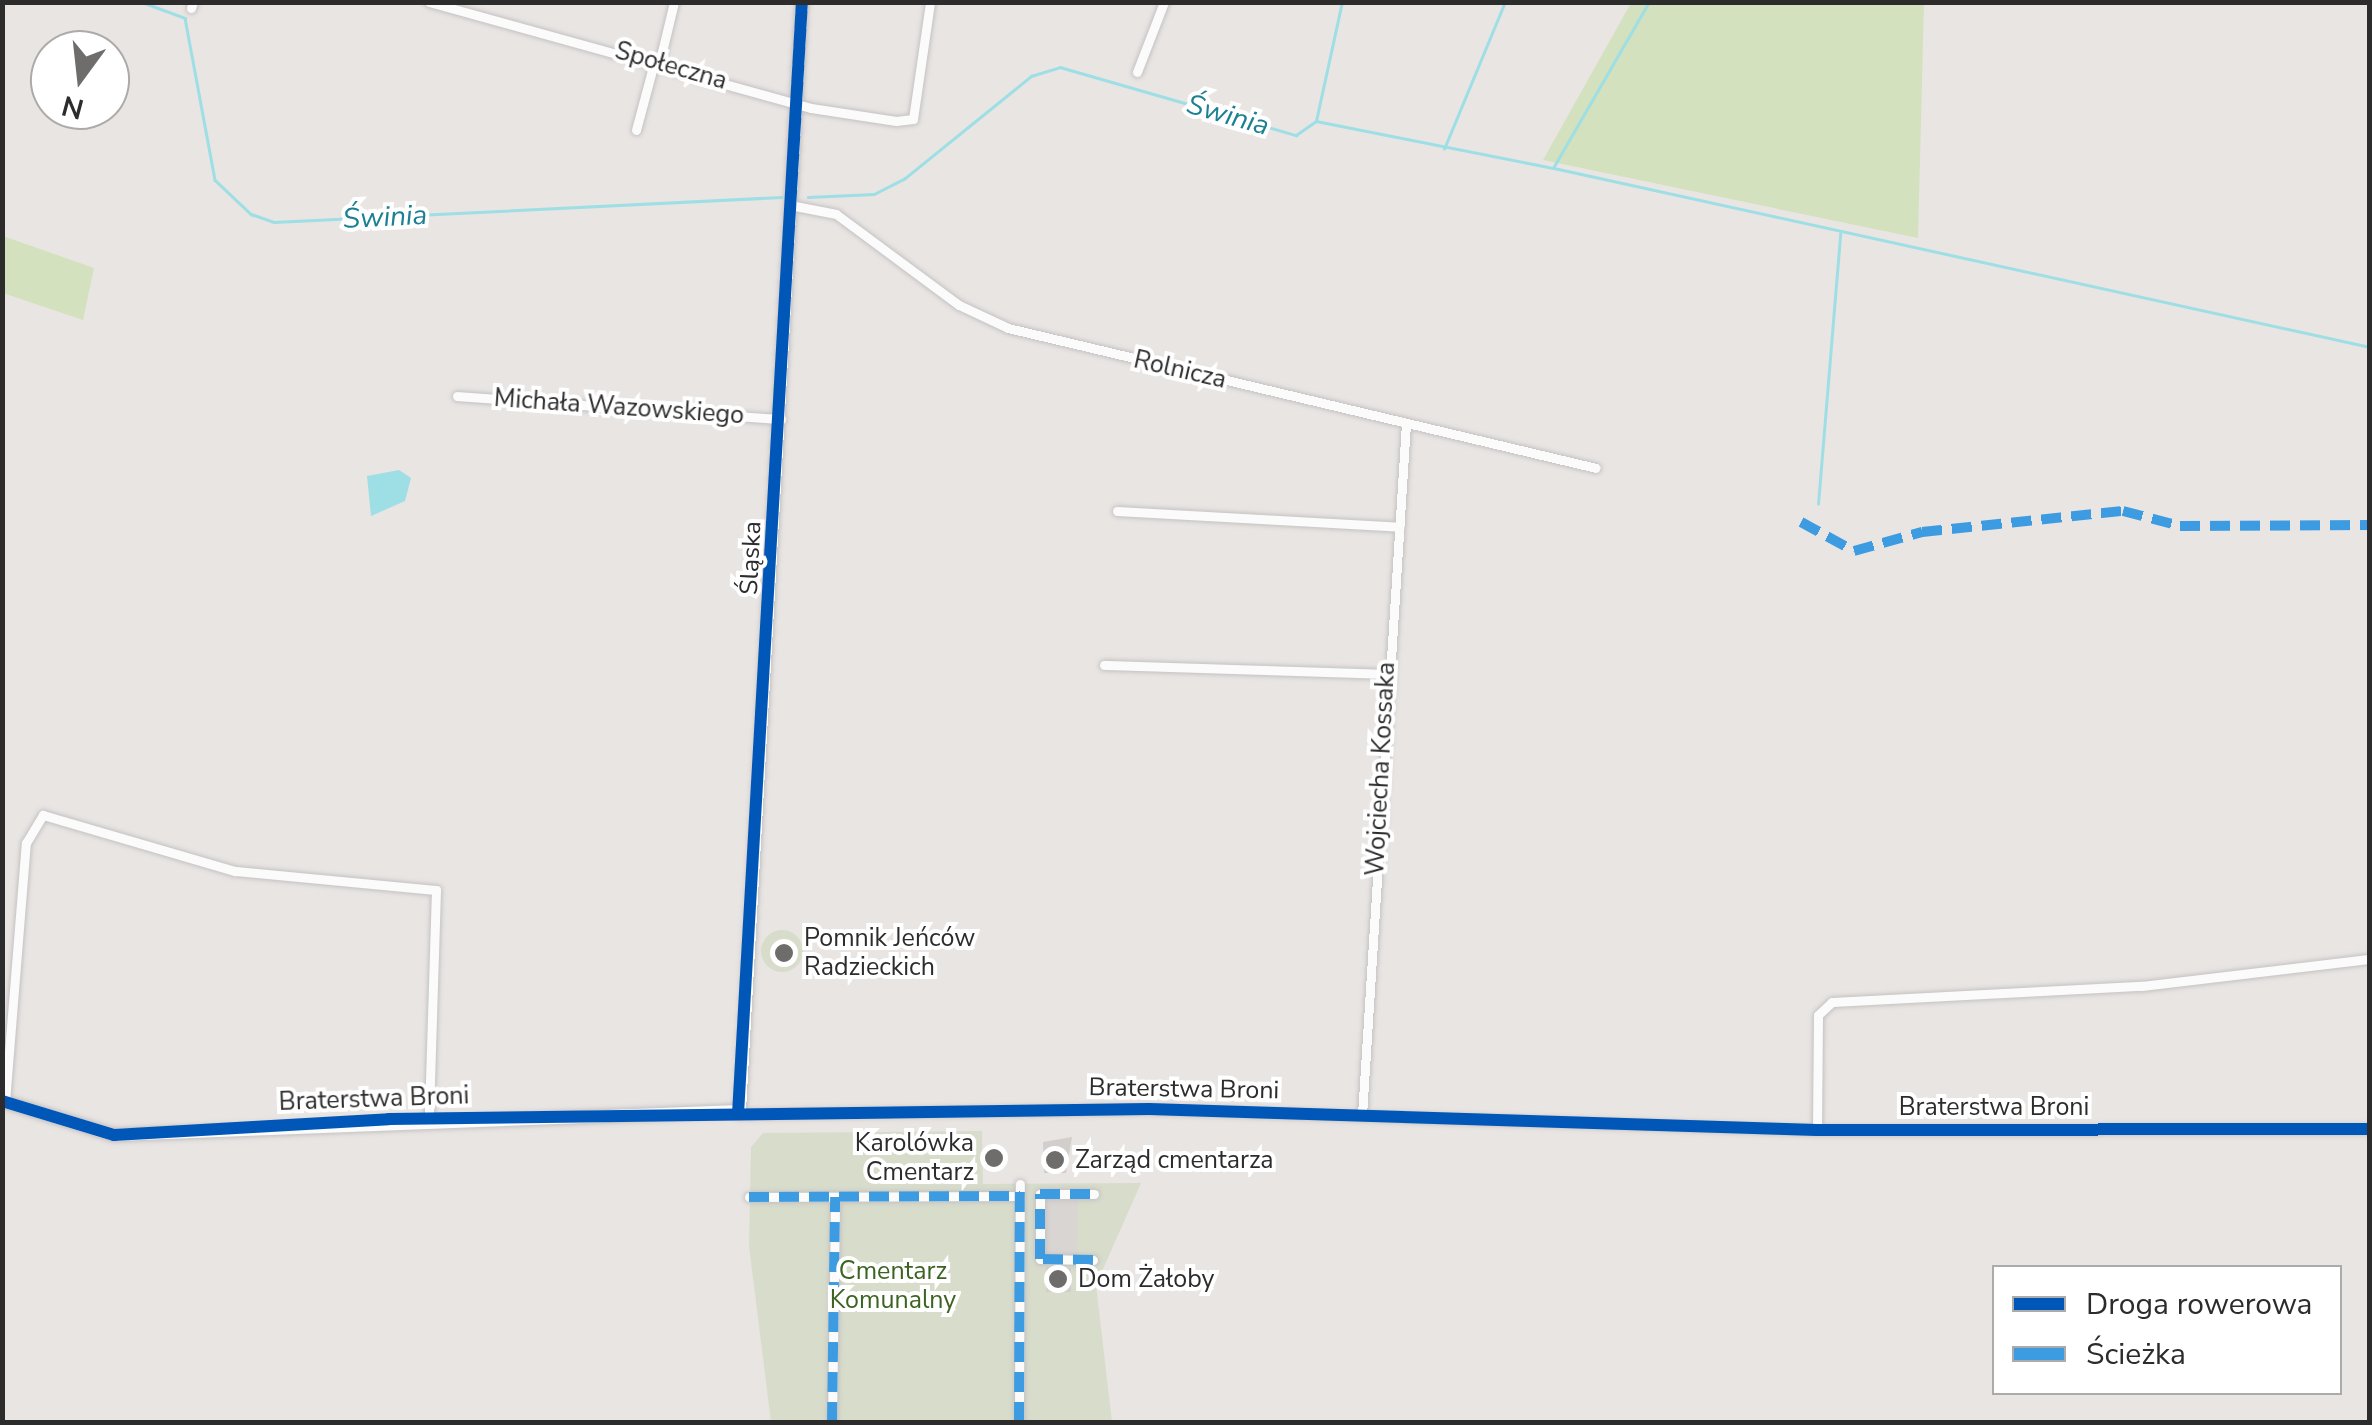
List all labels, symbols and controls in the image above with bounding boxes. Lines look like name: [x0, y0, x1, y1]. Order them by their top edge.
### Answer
north arrow: [30, 30, 130, 130]
street label: Społeczna: [612, 36, 730, 96]
text: N: [58, 86, 88, 128]
water label: Świnia: [1183, 87, 1273, 143]
water label: Świnia: [342, 198, 428, 236]
street label: Rolnicza: [1131, 345, 1229, 395]
street label: Michała Wazowskiego: [493, 383, 745, 431]
street label: Śląska: [734, 520, 768, 596]
street label: Wojciecha Kossaka: [1360, 661, 1402, 877]
place label: Pomnik Jeńców Radzieckich: [804, 924, 975, 983]
marker: Pomnik Jeńców Radzieckich: [773, 942, 795, 964]
street label: Braterstwa Broni: [1088, 1072, 1280, 1106]
street label: Braterstwa Broni: [278, 1081, 470, 1117]
street label: Braterstwa Broni: [1899, 1092, 2089, 1122]
place label: Karolówka Cmentarz: [855, 1129, 974, 1188]
place label: Zarząd cmentarza: [1075, 1145, 1274, 1175]
marker: Karolówka Cmentarz: [983, 1147, 1005, 1169]
marker: Zarząd cmentarza: [1044, 1149, 1066, 1171]
park label: Cmentarz Komunalny: [830, 1257, 956, 1316]
place label: Dom Żałoby: [1078, 1264, 1214, 1294]
legend: [1992, 1265, 2342, 1395]
marker: Dom Żałoby: [1047, 1268, 1069, 1290]
text: Droga rowerowa: [2086, 1284, 2313, 1325]
text: Ścieżka: [2086, 1334, 2186, 1375]

